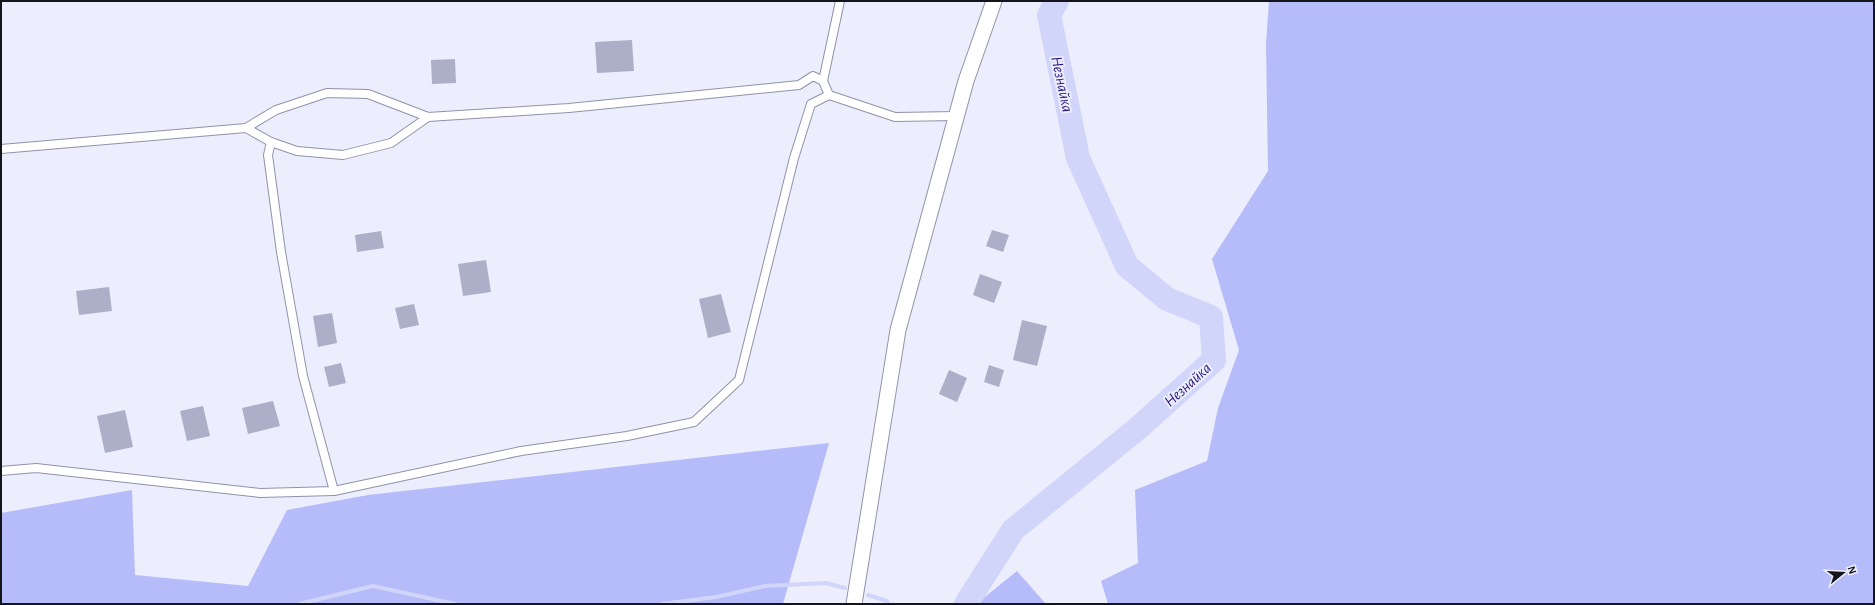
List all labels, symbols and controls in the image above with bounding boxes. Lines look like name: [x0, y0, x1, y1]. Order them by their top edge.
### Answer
water label: Незнайка: [1048, 55, 1076, 114]
water label: Незнайка: [1161, 360, 1214, 410]
north arrow: [1823, 553, 1863, 593]
text: N: [1846, 565, 1858, 575]

